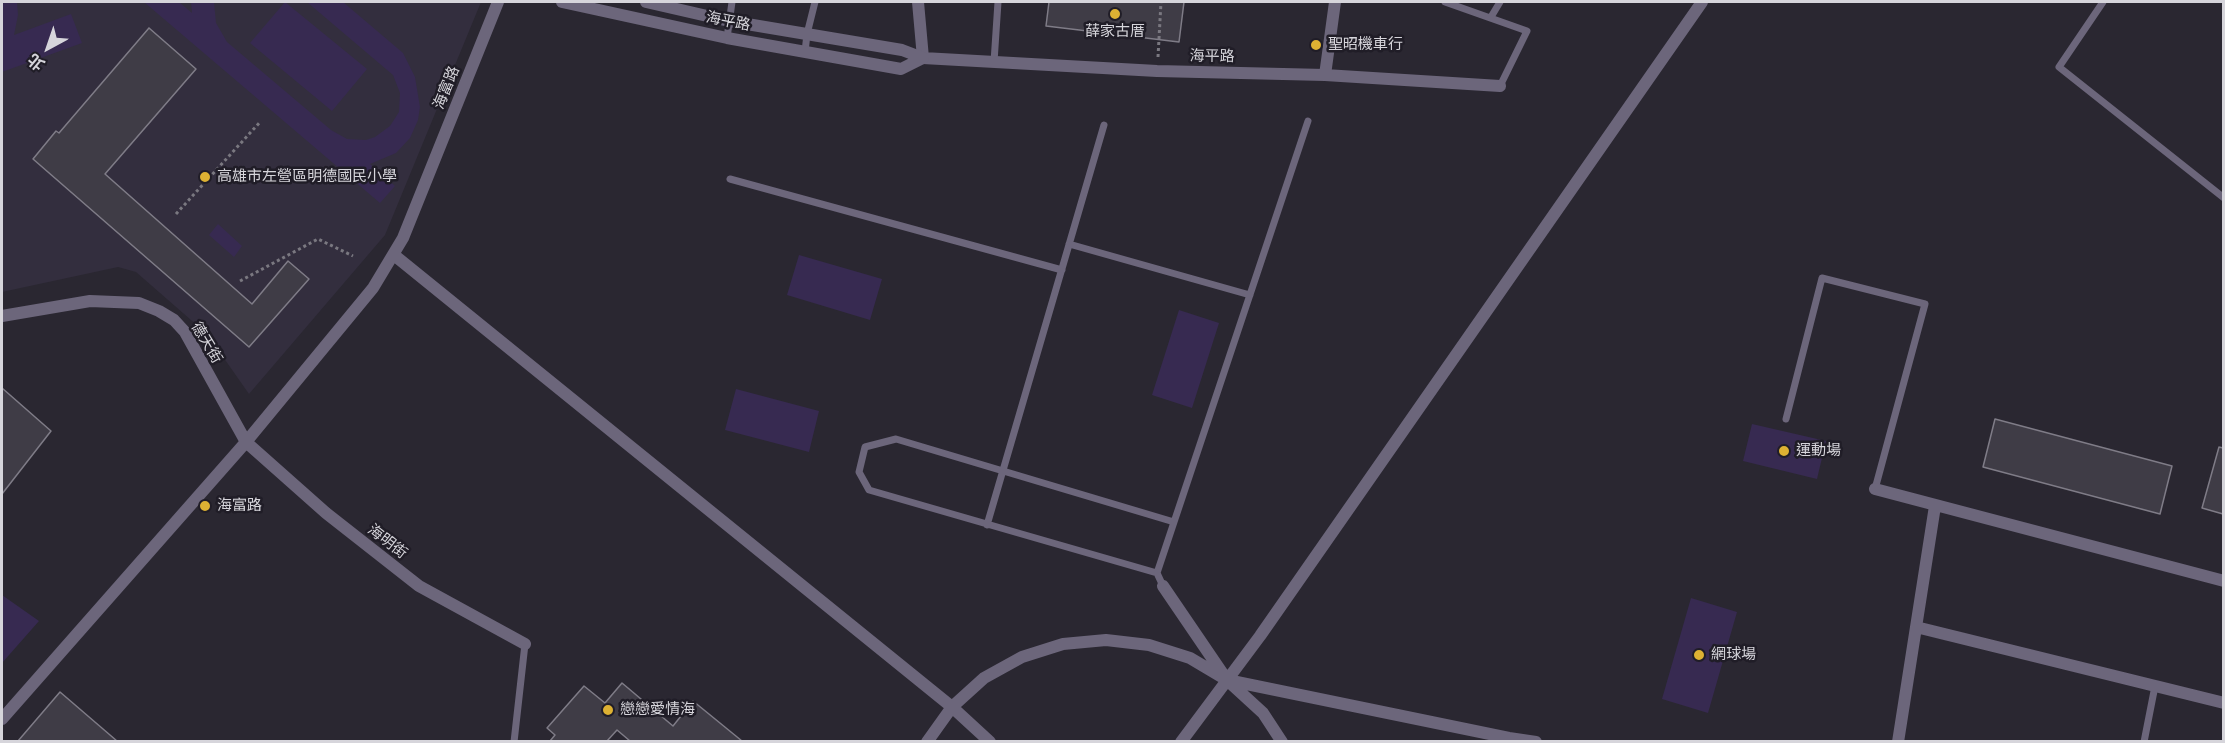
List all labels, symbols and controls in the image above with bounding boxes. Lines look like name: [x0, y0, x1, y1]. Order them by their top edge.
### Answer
marker: 薛家古厝: [1108, 7, 1122, 21]
street label: 海平路: [704, 9, 752, 35]
north arrow: [18, 18, 78, 78]
place label: 薛家古厝: [1085, 23, 1145, 41]
place label: 聖昭機車行: [1328, 36, 1403, 54]
marker: 聖昭機車行: [1309, 38, 1323, 52]
street label: 海平路: [1189, 48, 1235, 66]
text: 北: [24, 49, 49, 75]
street label: 海富路: [430, 64, 464, 112]
place label: 高雄市左營區明德國民小學: [217, 168, 397, 186]
marker: 高雄市左營區明德國民小學: [198, 170, 212, 184]
street label: 德天街: [187, 319, 225, 367]
place label: 運動場: [1796, 442, 1841, 460]
marker: 運動場: [1777, 444, 1791, 458]
place label: 海富路: [217, 497, 262, 515]
marker: 海富路: [198, 499, 212, 513]
street label: 海明街: [364, 521, 410, 563]
place label: 網球場: [1711, 646, 1756, 664]
marker: 網球場: [1692, 648, 1706, 662]
place label: 戀戀愛情海: [620, 701, 695, 719]
marker: 戀戀愛情海: [601, 703, 615, 717]

